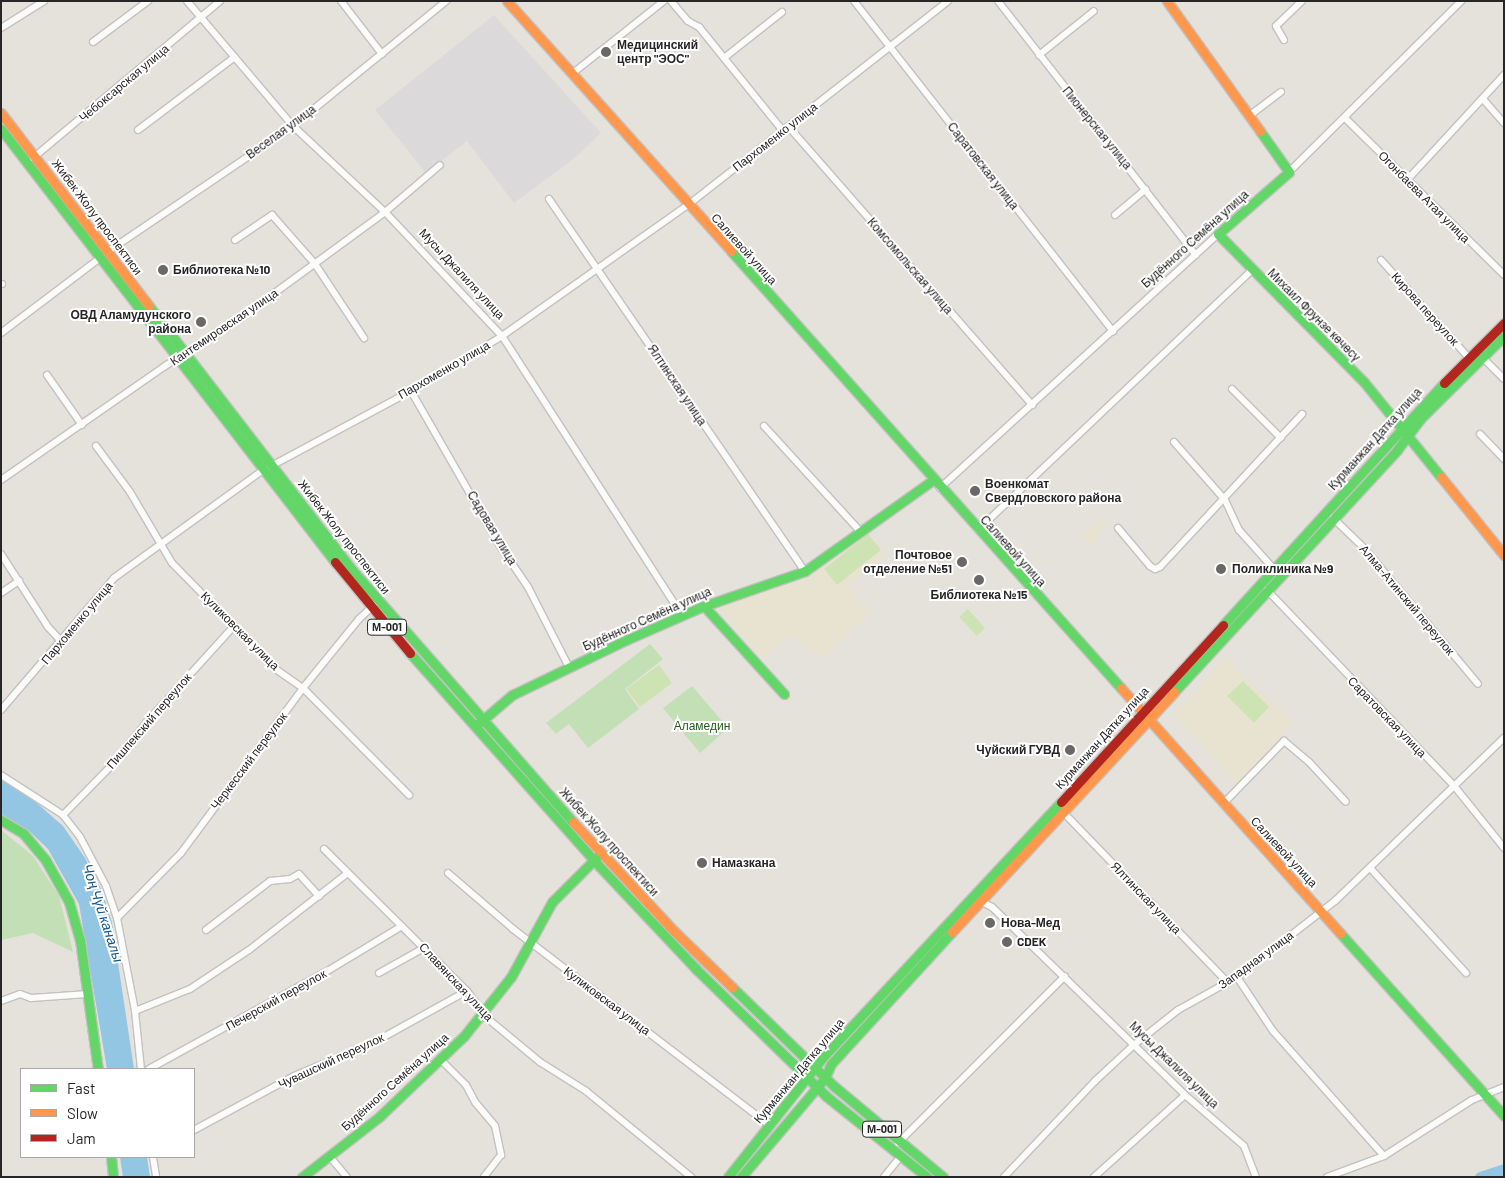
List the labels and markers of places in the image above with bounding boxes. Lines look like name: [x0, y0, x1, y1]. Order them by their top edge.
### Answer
place label: Медицинский центр "ЭОС": [617, 38, 703, 66]
marker: Медицинский центр "ЭОС": [599, 45, 613, 59]
place label: Библиотека №10: [173, 263, 273, 277]
marker: Библиотека №10: [157, 264, 169, 276]
place label: ОВД Аламудунского района: [68, 308, 191, 336]
marker: ОВД Аламудунского района: [195, 316, 207, 328]
place label: Военкомат Свердловского района: [985, 477, 1126, 505]
marker: Военкомат Свердловского района: [969, 485, 981, 497]
place label: Почтовое отделение №51: [861, 548, 952, 576]
marker: Почтовое отделение №51: [956, 556, 968, 568]
marker: Поликлиника №9: [1214, 562, 1228, 576]
place label: Поликлиника №9: [1232, 562, 1338, 576]
marker: Библиотека №15: [973, 574, 985, 586]
place label: Библиотека №15: [929, 588, 1029, 602]
place label: Чуйский ГУВД: [973, 743, 1060, 757]
marker: Чуйский ГУВД: [1064, 744, 1076, 756]
place label: Намазкана: [712, 856, 780, 870]
marker: Намазкана: [696, 857, 708, 869]
marker: Нова-Мед: [983, 916, 997, 930]
place label: Нова-Мед: [1001, 916, 1062, 930]
place label: CDEK: [1017, 935, 1046, 949]
marker: CDEK: [1001, 936, 1013, 948]

